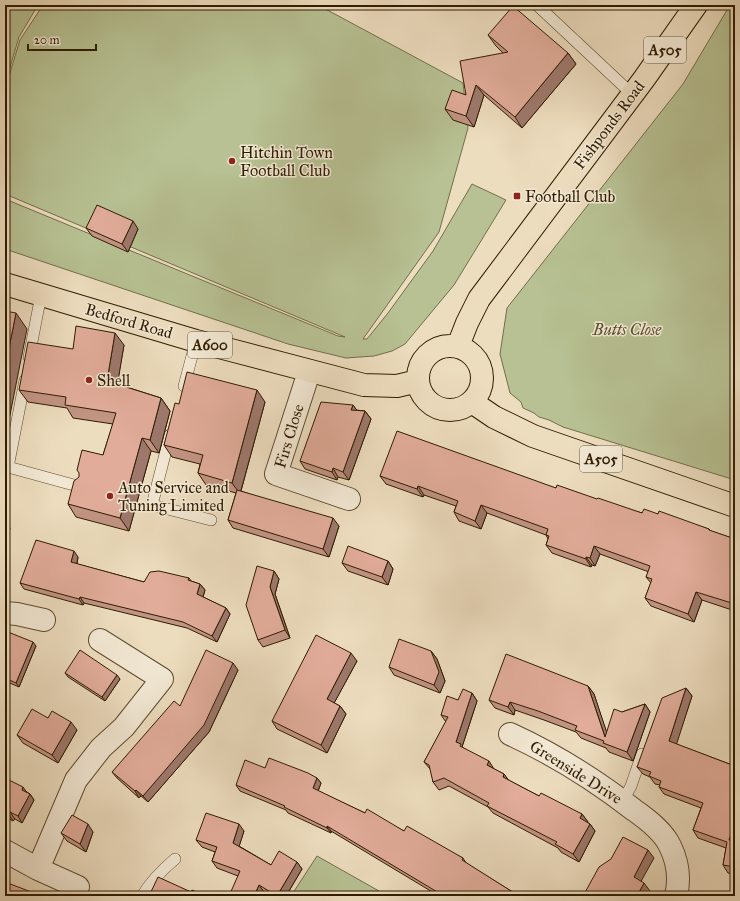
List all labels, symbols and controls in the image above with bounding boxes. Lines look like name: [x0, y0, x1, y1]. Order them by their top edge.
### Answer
scale bar: [28, 26, 96, 52]
text: 20 m: [34, 33, 60, 47]
road number: A505: [644, 37, 686, 63]
street label: Fishponds Road: [570, 77, 648, 173]
place label: Hitchin Town Football Club: [240, 143, 333, 180]
marker: Hitchin Town Football Club: [227, 156, 237, 166]
place label: Football Club: [525, 187, 615, 206]
marker: Football Club: [512, 191, 522, 201]
street label: Bedford Road: [83, 299, 175, 343]
park label: Butts Close: [592, 320, 662, 339]
road number: A600: [188, 332, 232, 358]
place label: Shell: [97, 371, 131, 390]
marker: Shell: [84, 375, 94, 385]
street label: Firs Close: [270, 401, 308, 470]
road number: A505: [580, 446, 622, 472]
place label: Auto Service and Tuning Limited: [117, 478, 229, 516]
marker: Auto Service and Tuning Limited: [105, 491, 115, 501]
street label: Greenside Drive: [526, 736, 626, 808]

